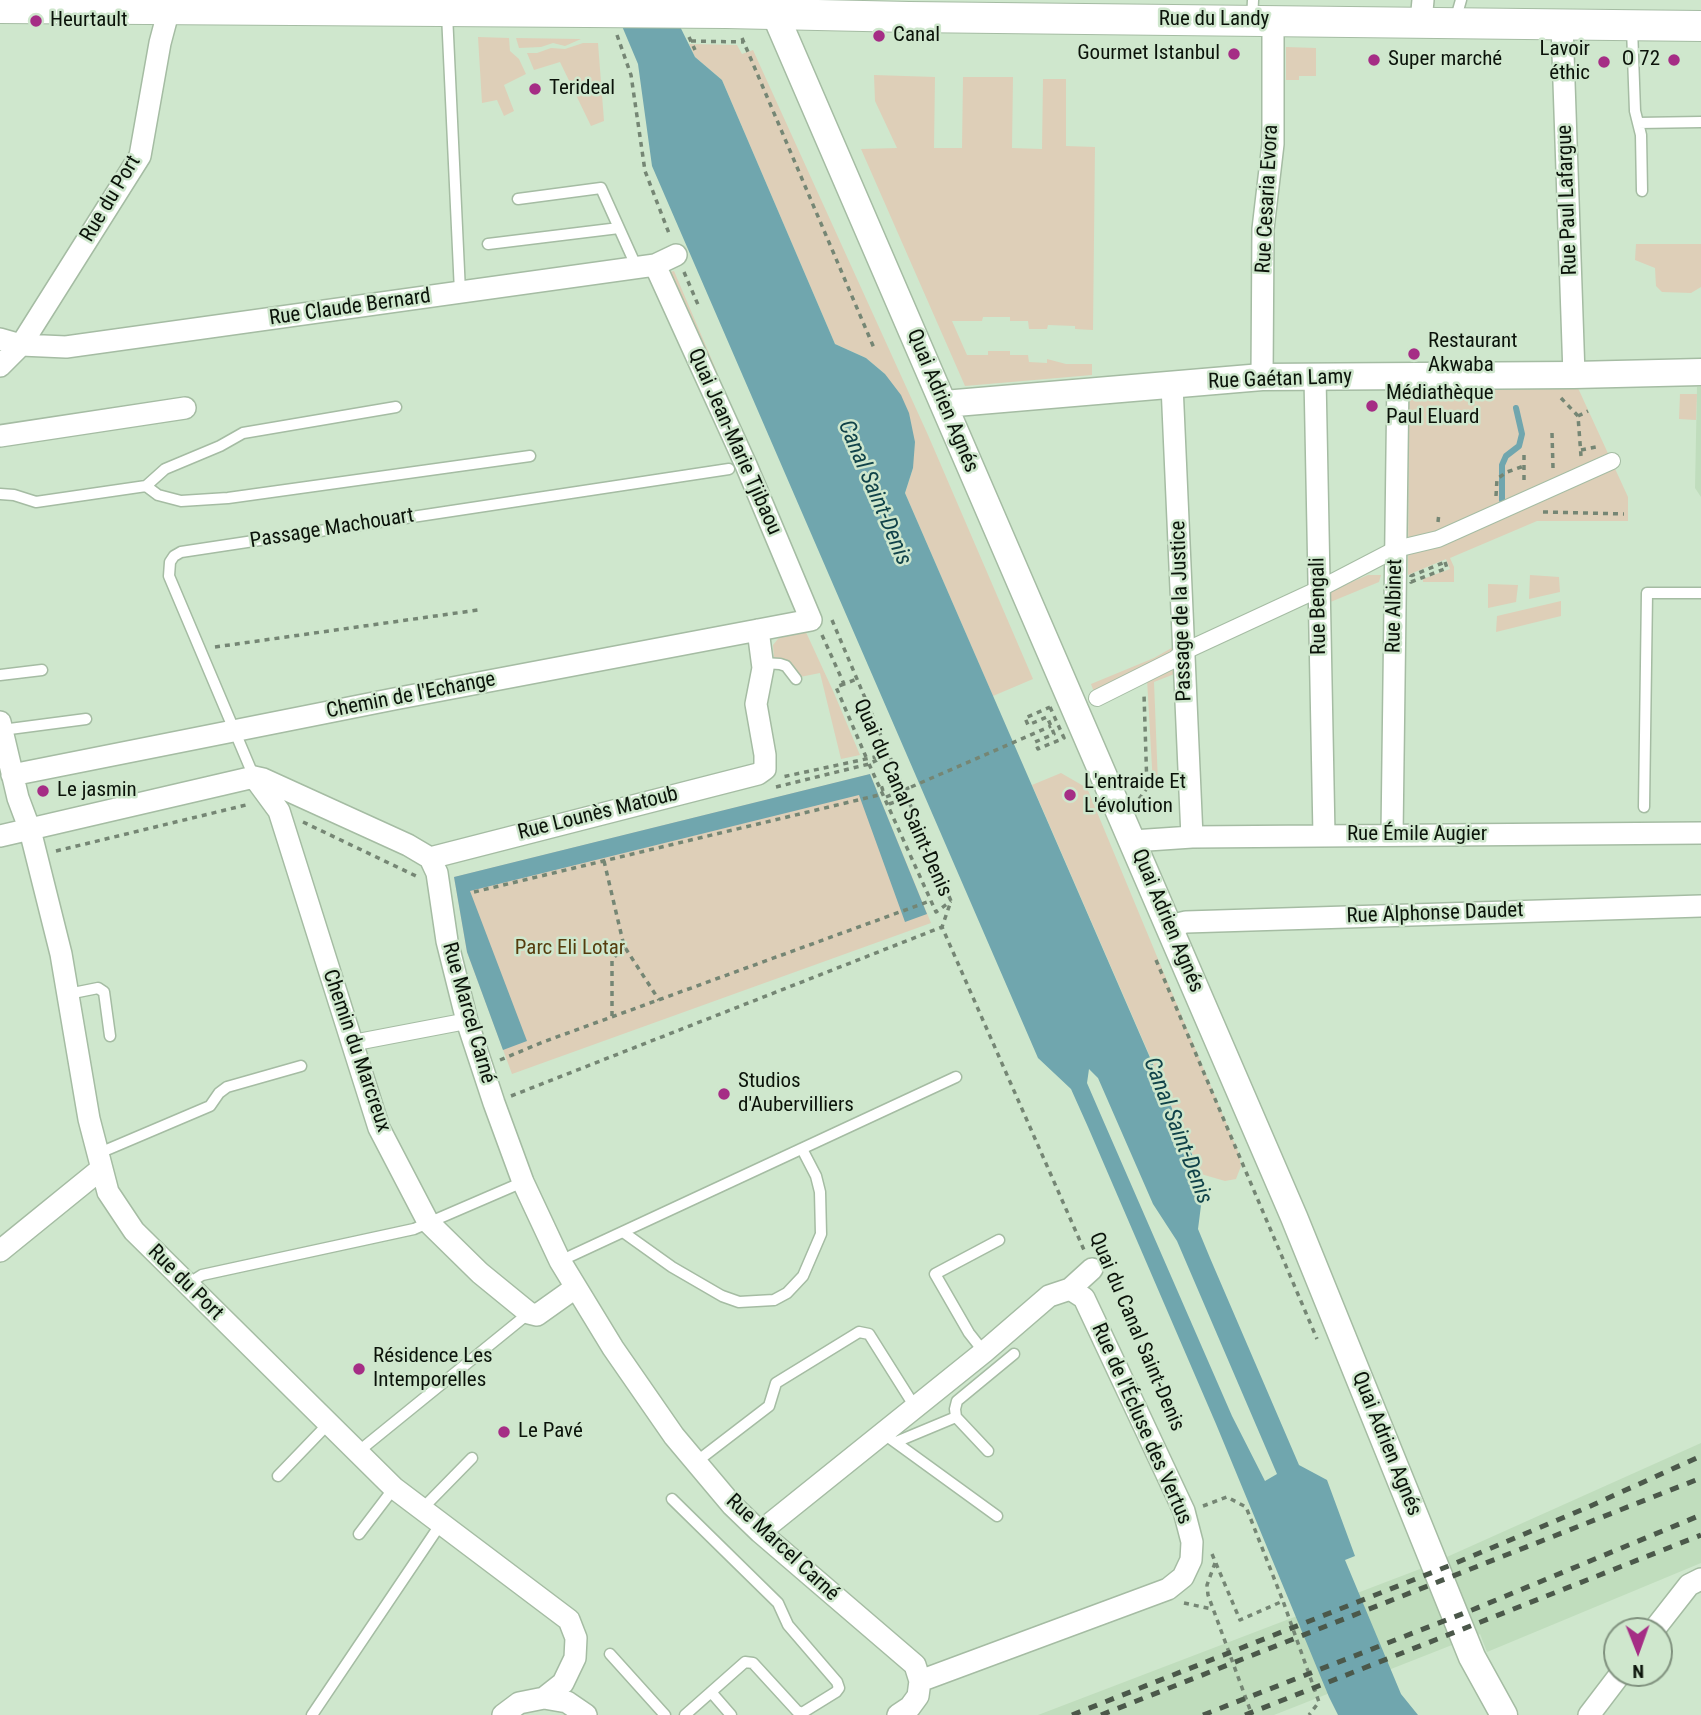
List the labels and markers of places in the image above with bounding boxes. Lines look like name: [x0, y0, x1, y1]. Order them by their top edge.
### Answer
place label: Heurtault: [50, 8, 127, 34]
marker: Heurtault: [28, 13, 44, 29]
place label: Canal: [893, 23, 940, 49]
marker: Canal: [871, 28, 887, 44]
place label: Lavoir éthic: [1540, 37, 1590, 87]
place label: Gourmet Istanbul: [1077, 41, 1220, 67]
marker: Gourmet Istanbul: [1226, 46, 1242, 62]
place label: Super marché: [1388, 47, 1502, 73]
place label: O 72: [1622, 47, 1660, 73]
marker: Super marché: [1366, 52, 1382, 68]
marker: O 72: [1666, 52, 1682, 68]
marker: Lavoir éthic: [1596, 54, 1612, 70]
place label: Terideal: [549, 76, 615, 102]
marker: Terideal: [527, 81, 543, 97]
place label: Restaurant Akwaba: [1428, 329, 1517, 379]
marker: Restaurant Akwaba: [1406, 346, 1422, 362]
place label: Médiathèque Paul Eluard: [1386, 381, 1494, 431]
marker: Médiathèque Paul Eluard: [1364, 398, 1380, 414]
place label: L'entraide Et L'évolution: [1084, 770, 1186, 820]
place label: Le jasmin: [57, 778, 137, 804]
marker: Le jasmin: [35, 783, 51, 799]
marker: L'entraide Et L'évolution: [1062, 787, 1078, 803]
place label: Studios d'Aubervilliers: [738, 1069, 854, 1119]
marker: Studios d'Aubervilliers: [716, 1086, 732, 1102]
place label: Résidence Les Intemporelles: [373, 1344, 493, 1394]
marker: Résidence Les Intemporelles: [351, 1361, 367, 1377]
place label: Le Pavé: [518, 1419, 583, 1445]
marker: Le Pavé: [496, 1424, 512, 1440]

